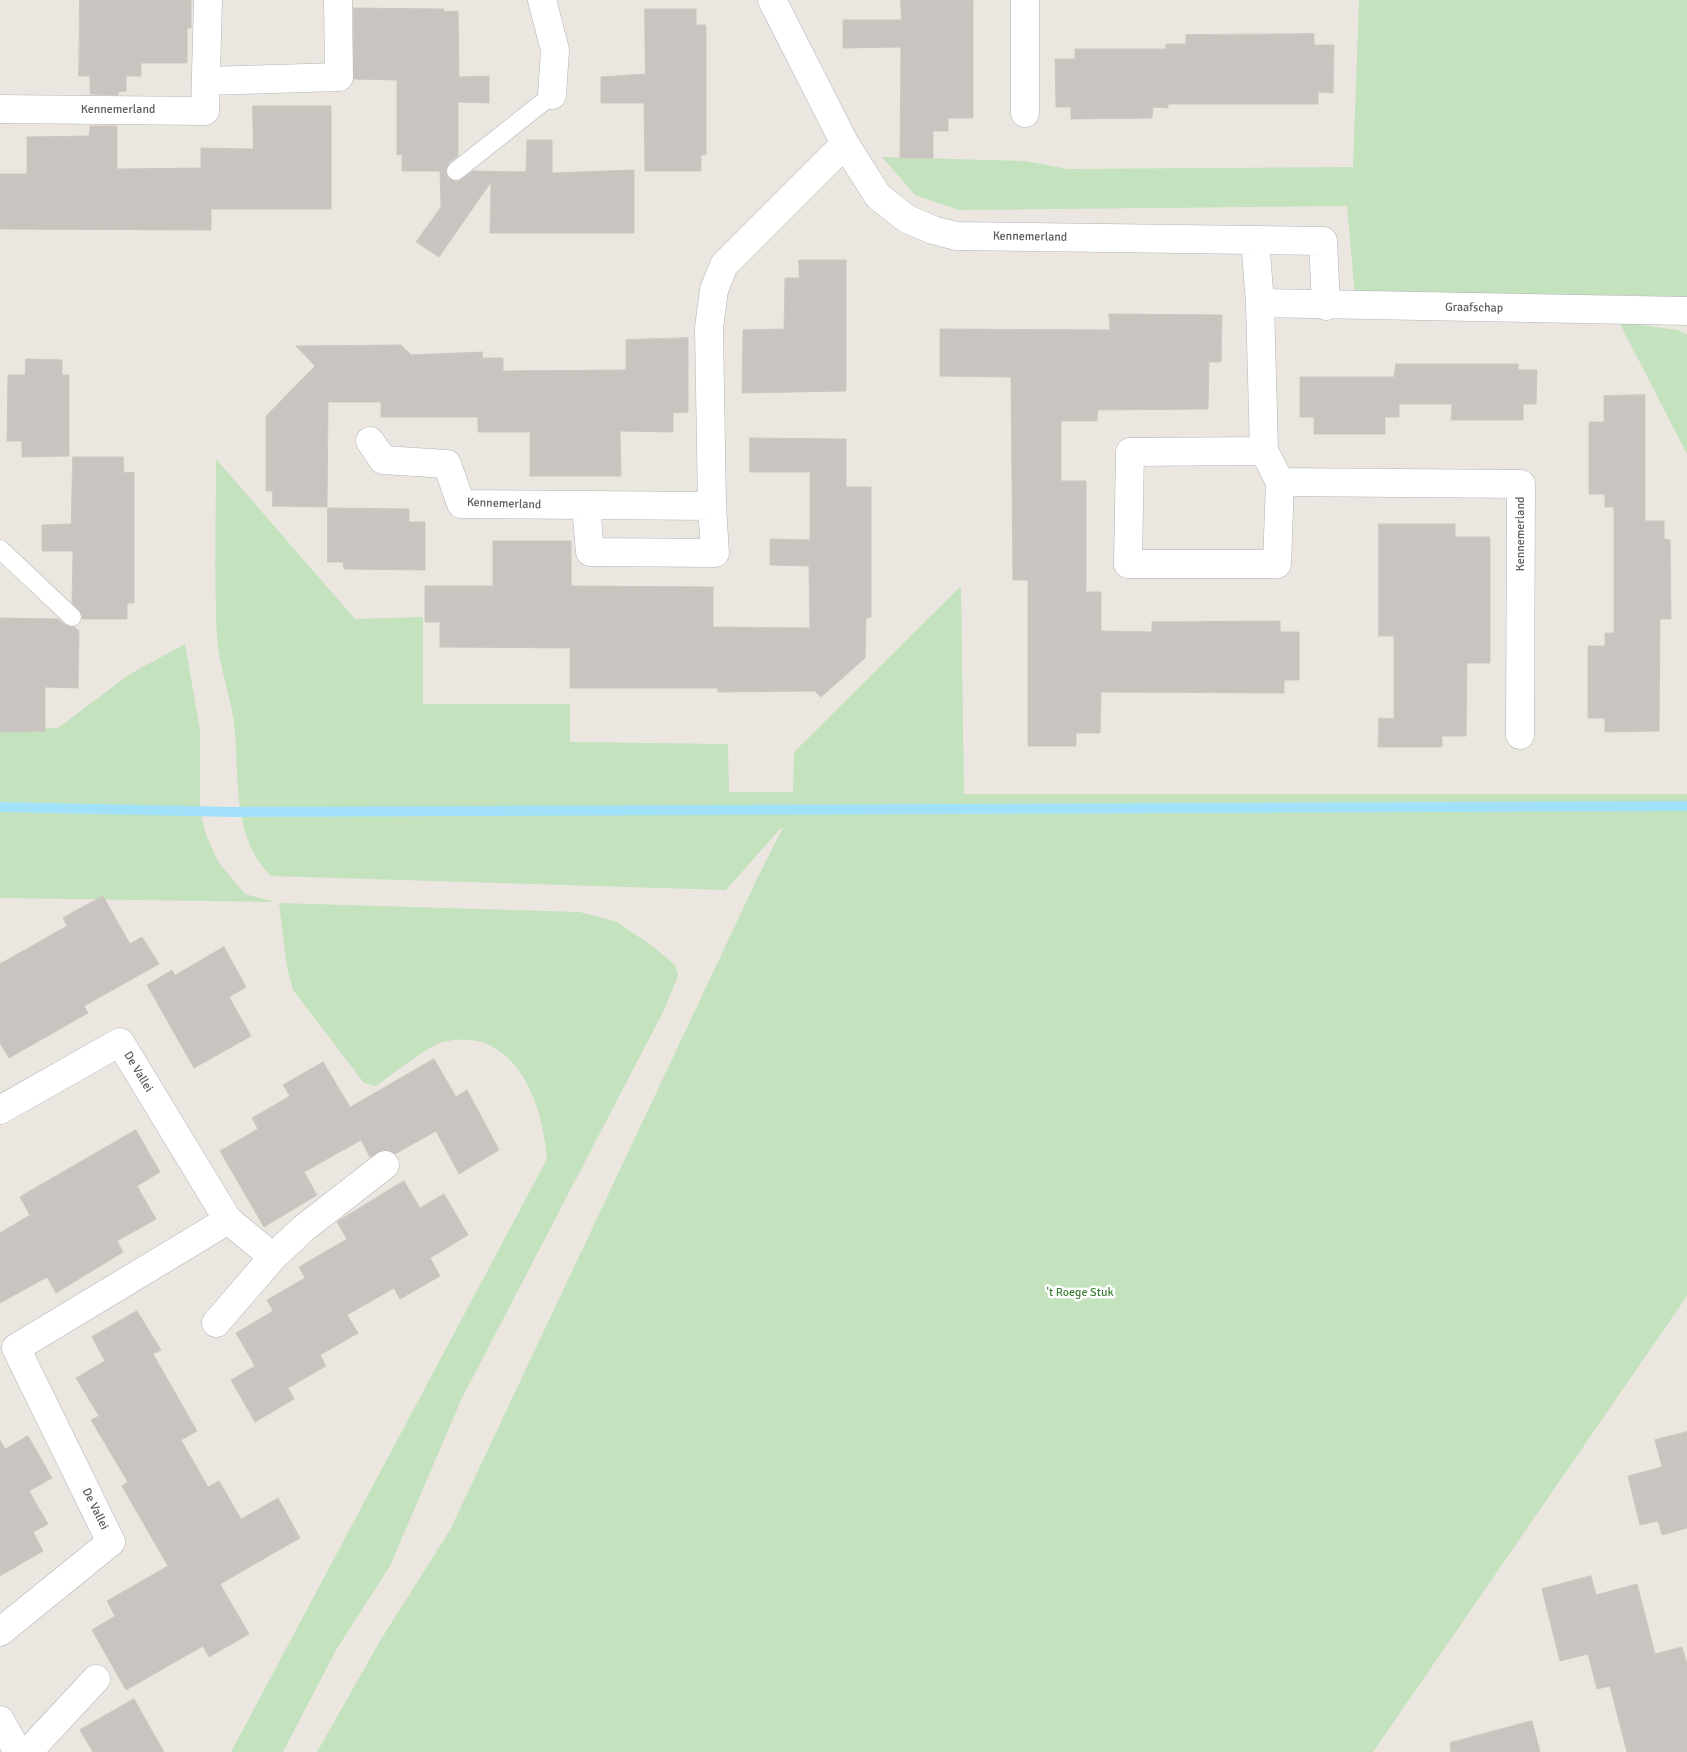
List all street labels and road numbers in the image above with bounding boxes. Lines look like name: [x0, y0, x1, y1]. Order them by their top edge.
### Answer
street label: Kennemerland: [81, 103, 155, 117]
street label: Kennemerland: [993, 229, 1067, 245]
street label: Graafschap: [1445, 300, 1503, 316]
street label: Kennemerland: [466, 496, 542, 512]
street label: Kennemerland: [1514, 497, 1528, 571]
street label: De Vallei: [120, 1049, 156, 1095]
street label: De Vallei: [79, 1486, 111, 1532]

